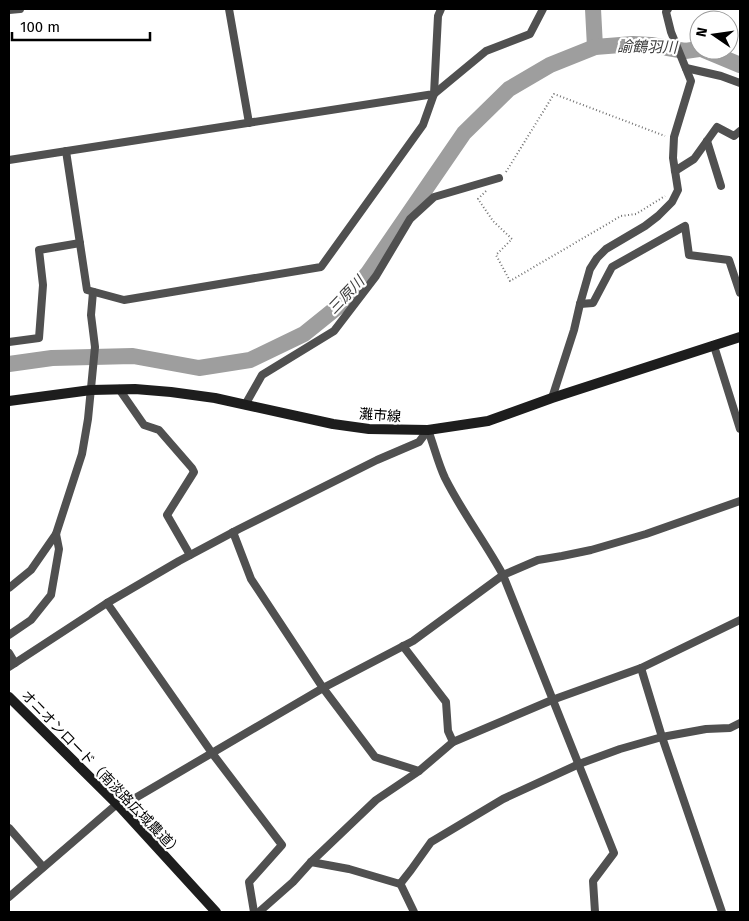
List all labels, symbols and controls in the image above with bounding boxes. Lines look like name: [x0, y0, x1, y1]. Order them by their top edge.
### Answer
scale bar: [12, 10, 150, 42]
north arrow: [689, 10, 739, 60]
text: 100 m: [20, 18, 60, 36]
text: N: [692, 26, 711, 39]
water label: 諭鶴羽川: [617, 37, 679, 57]
water label: 三原川: [324, 271, 369, 317]
street label: 灘市線: [358, 406, 402, 425]
street label: オニオンロード（南淡路広域農道）: [18, 687, 186, 860]

